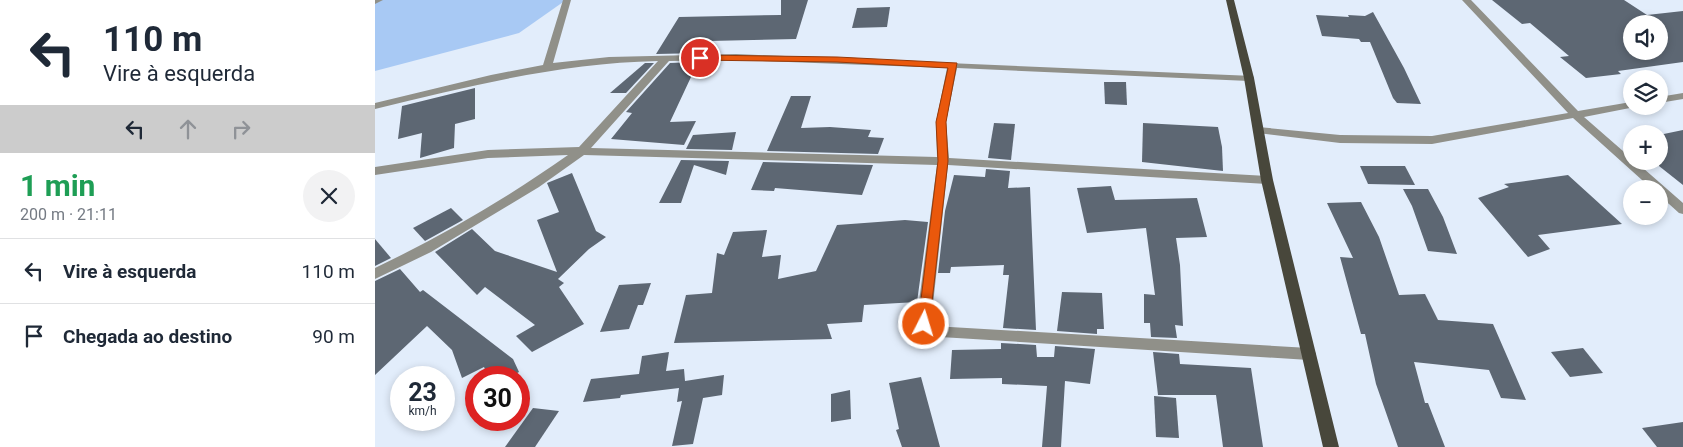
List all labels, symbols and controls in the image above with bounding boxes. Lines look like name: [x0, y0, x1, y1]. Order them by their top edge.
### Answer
map controls: [1623, 15, 1668, 225]
button: sound: [1623, 15, 1668, 60]
text: 110 m: [103, 19, 202, 60]
icon: left: [20, 20, 85, 85]
pin: [679, 37, 721, 79]
icon: arrive: [686, 44, 714, 72]
text: Vire à esquerda: [103, 61, 255, 86]
button: layers: [1623, 70, 1668, 115]
icon: left: [121, 115, 149, 143]
icon: ahead: [174, 115, 202, 143]
icon: right: [227, 115, 255, 143]
button: +: [1623, 125, 1668, 170]
text: 1 min: [20, 168, 95, 203]
button: close: [303, 170, 355, 222]
button: −: [1623, 180, 1668, 225]
text: 200 m · 21:11: [20, 205, 117, 224]
icon: left: [20, 257, 48, 285]
text: Vire à esquerda: [63, 260, 196, 283]
text: 110 m: [302, 260, 355, 283]
position arrow: [897, 297, 949, 349]
icon: arrive: [20, 322, 48, 350]
text: Chegada ao destino: [63, 325, 232, 348]
text: 90 m: [312, 325, 355, 348]
speed limit sign: 30: [465, 366, 530, 431]
text: 23: [408, 378, 437, 407]
text: km/h: [408, 404, 437, 418]

